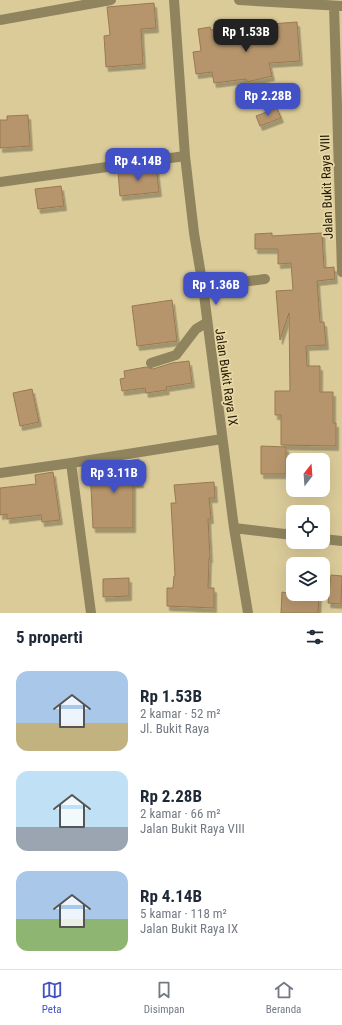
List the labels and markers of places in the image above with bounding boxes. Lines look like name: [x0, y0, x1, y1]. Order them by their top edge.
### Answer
pin: Rp 1.53B: [205, 19, 287, 53]
pin: Rp 2.28B: [227, 83, 309, 117]
pin: Rp 4.14B: [97, 148, 179, 182]
pin: Rp 1.36B: [175, 272, 257, 306]
pin: Rp 3.11B: [73, 460, 155, 494]

